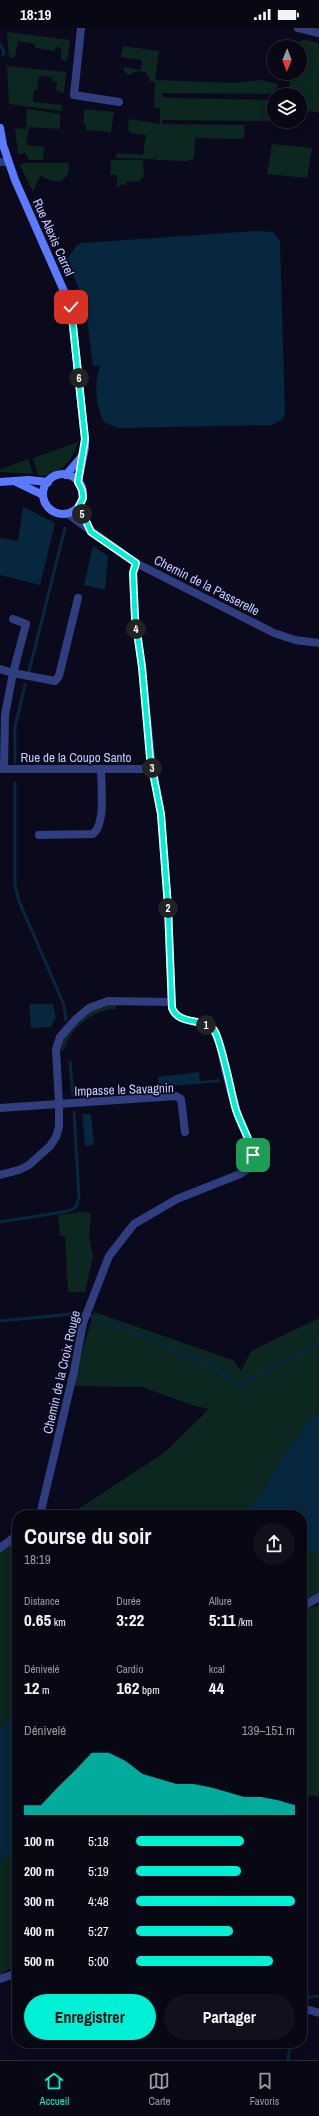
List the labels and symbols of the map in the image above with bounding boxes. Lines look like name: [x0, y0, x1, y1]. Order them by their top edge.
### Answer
north arrow: [267, 40, 307, 80]
street label: Rue Alexis Carrel: [29, 196, 78, 279]
pin: [54, 290, 88, 324]
pin: 6: [69, 368, 89, 388]
pin: 5: [72, 504, 92, 524]
street label: Chemin de la Passerelle: [151, 552, 262, 619]
pin: 4: [126, 619, 146, 639]
street label: Rue de la Coupo Santo: [21, 749, 131, 766]
pin: 3: [142, 758, 162, 778]
pin: 2: [158, 898, 178, 918]
pin: 1: [196, 1015, 216, 1035]
street label: Impasse le Savagnin: [74, 1079, 174, 1100]
pin: [236, 1138, 270, 1172]
street label: Chemin de la Croix Rouge: [39, 1309, 84, 1436]

